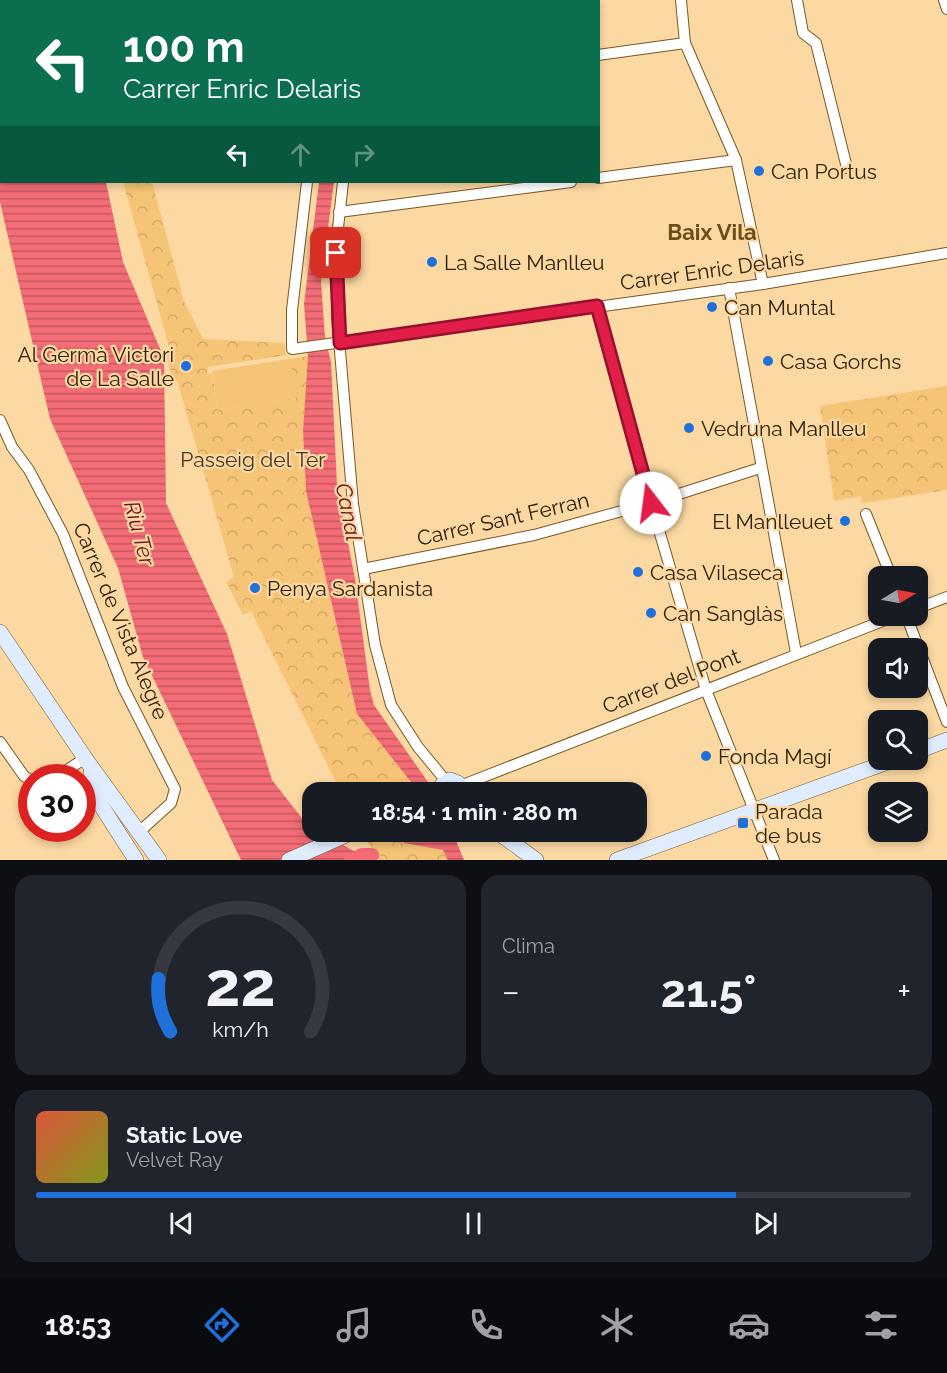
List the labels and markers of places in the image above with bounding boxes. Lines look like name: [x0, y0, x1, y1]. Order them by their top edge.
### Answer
place label: Can Portus: [771, 159, 877, 184]
marker: Can Portus: [752, 164, 766, 178]
pin: [310, 227, 361, 278]
place label: La Salle Manlleu: [444, 250, 605, 275]
marker: La Salle Manlleu: [425, 255, 439, 269]
place label: Can Muntal: [724, 295, 835, 320]
marker: Can Muntal: [705, 300, 719, 314]
place label: Al Germà Victori de La Salle: [18, 342, 174, 391]
place label: Casa Gorchs: [780, 349, 901, 374]
marker: Casa Gorchs: [761, 354, 775, 368]
marker: Al Germà Victori de La Salle: [179, 359, 193, 373]
place label: Vedruna Manlleu: [701, 416, 866, 441]
marker: Vedruna Manlleu: [682, 421, 696, 435]
place label: El Manlleuet: [712, 509, 833, 534]
marker: El Manlleuet: [838, 514, 852, 528]
place label: Casa Vilaseca: [650, 560, 784, 585]
marker: Casa Vilaseca: [631, 565, 645, 579]
place label: Penya Sardanista: [267, 576, 433, 601]
marker: Penya Sardanista: [248, 581, 262, 595]
place label: Can Sanglàs: [663, 601, 783, 626]
marker: Can Sanglàs: [644, 606, 658, 620]
place label: Fonda Magí: [718, 744, 832, 769]
marker: Fonda Magí: [699, 749, 713, 763]
place label: Parada de bus: [755, 799, 823, 848]
marker: Parada de bus: [736, 816, 750, 830]

